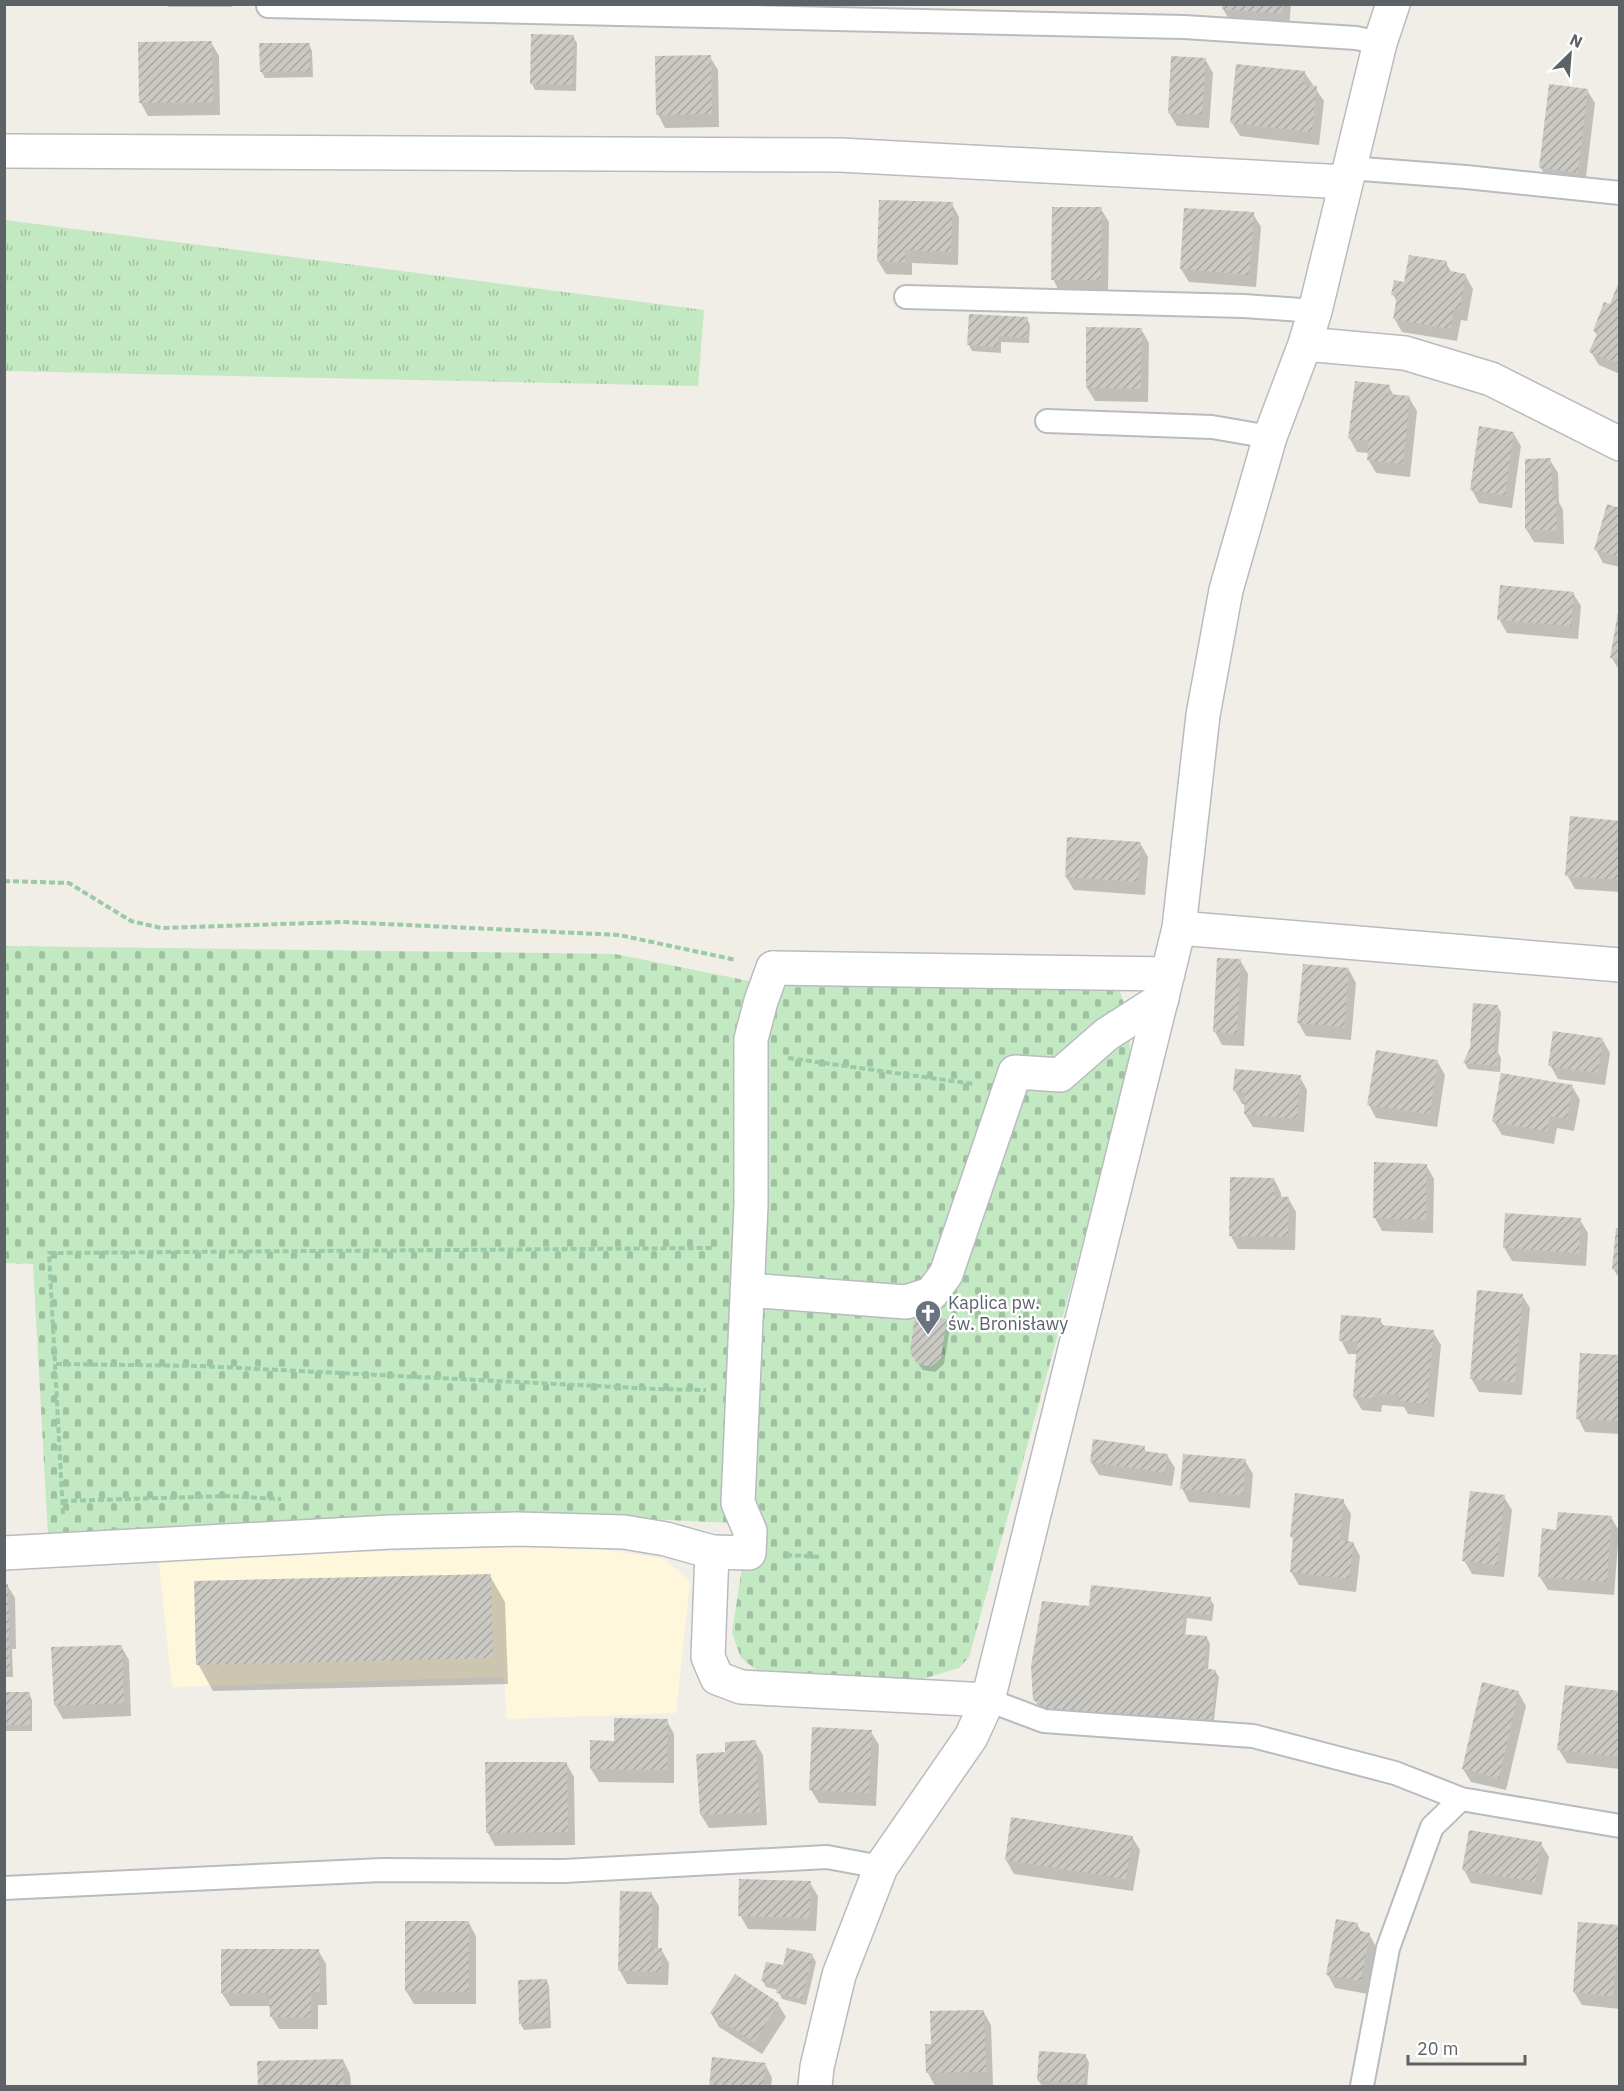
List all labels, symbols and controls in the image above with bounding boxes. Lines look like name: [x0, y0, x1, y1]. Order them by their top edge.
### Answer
north arrow: [1540, 24, 1600, 84]
text: N: [1567, 29, 1586, 52]
place label: Kaplica pw. św. Bronisławy: [948, 1291, 1068, 1335]
church icon: Kaplica pw. św. Bronisławy: [913, 1298, 943, 1336]
scale bar: [1408, 2028, 1525, 2066]
text: 20 m: [1417, 2037, 1459, 2060]

